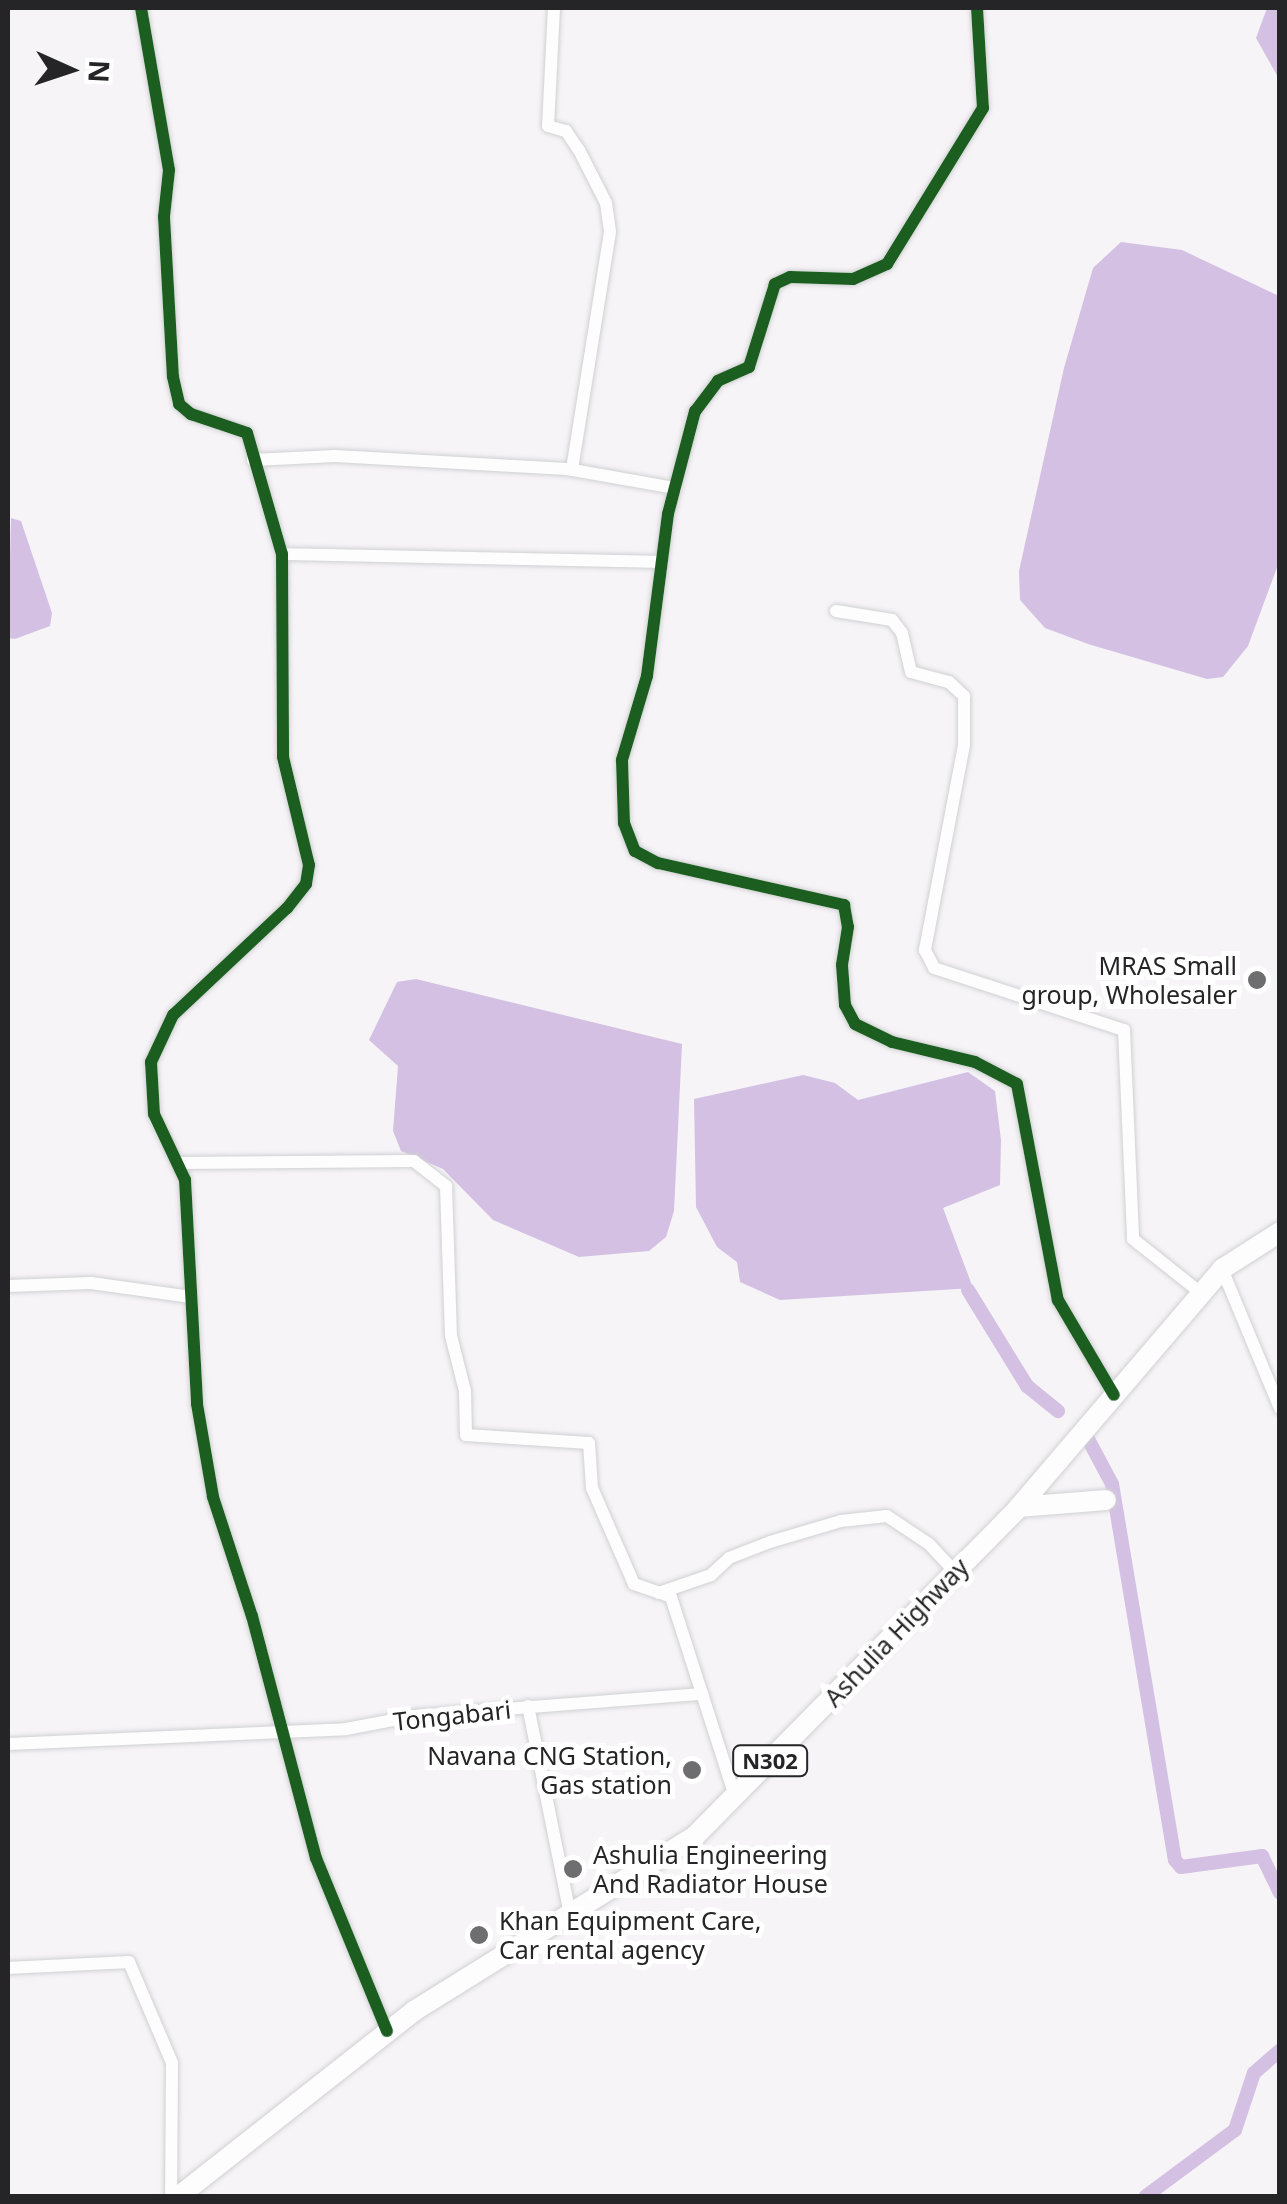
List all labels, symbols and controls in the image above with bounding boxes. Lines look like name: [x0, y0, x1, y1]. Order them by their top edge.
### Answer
north arrow: [20, 20, 120, 120]
text: N: [80, 59, 120, 84]
place label: MRAS Small group, Wholesaler: [1021, 951, 1237, 1010]
marker: MRAS Small group, Wholesaler: [1246, 969, 1268, 991]
street label: Ashulia Highway: [818, 1552, 974, 1712]
street label: Tongabari: [392, 1694, 512, 1736]
place label: Navana CNG Station, Gas station: [427, 1741, 672, 1800]
road number: N302: [730, 1744, 810, 1778]
marker: Navana CNG Station, Gas station: [681, 1759, 703, 1781]
place label: Ashulia Engineering And Radiator House: [593, 1840, 828, 1899]
marker: Ashulia Engineering And Radiator House: [562, 1858, 584, 1880]
place label: Khan Equipment Care, Car rental agency: [499, 1906, 761, 1965]
marker: Khan Equipment Care, Car rental agency: [468, 1924, 490, 1946]

